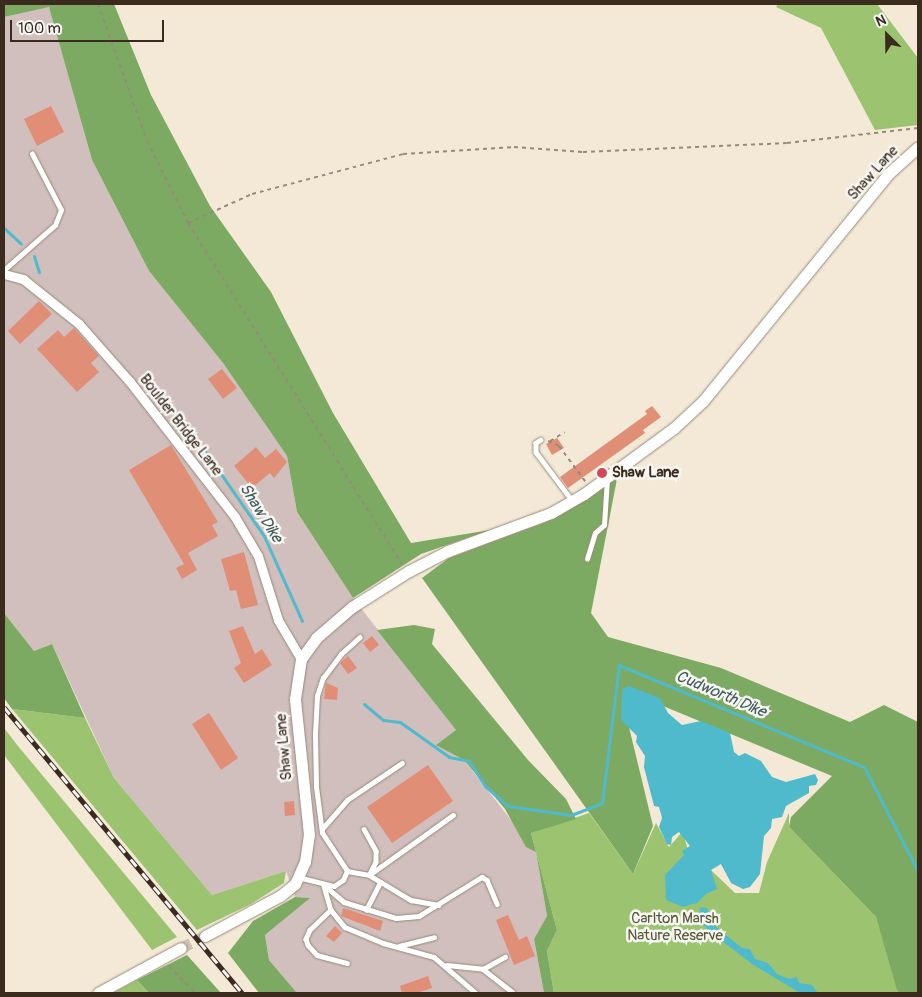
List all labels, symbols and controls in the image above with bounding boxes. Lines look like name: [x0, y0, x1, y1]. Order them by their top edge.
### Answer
scale bar: [12, 10, 166, 42]
north arrow: [862, 10, 912, 60]
text: N: [873, 11, 889, 30]
text: 100 m: [18, 19, 61, 38]
street label: Shaw Lane: [844, 142, 902, 204]
street label: Boulder Bridge Lane: [136, 371, 226, 479]
place label: Shaw Lane: [612, 464, 679, 482]
marker: Shaw Lane: [596, 467, 608, 479]
water label: Shaw Dike: [235, 480, 287, 546]
water label: Cudworth Dike: [673, 666, 769, 722]
street label: Shaw Lane: [272, 713, 296, 781]
park label: Carlton Marsh Nature Reserve: [627, 909, 723, 944]

